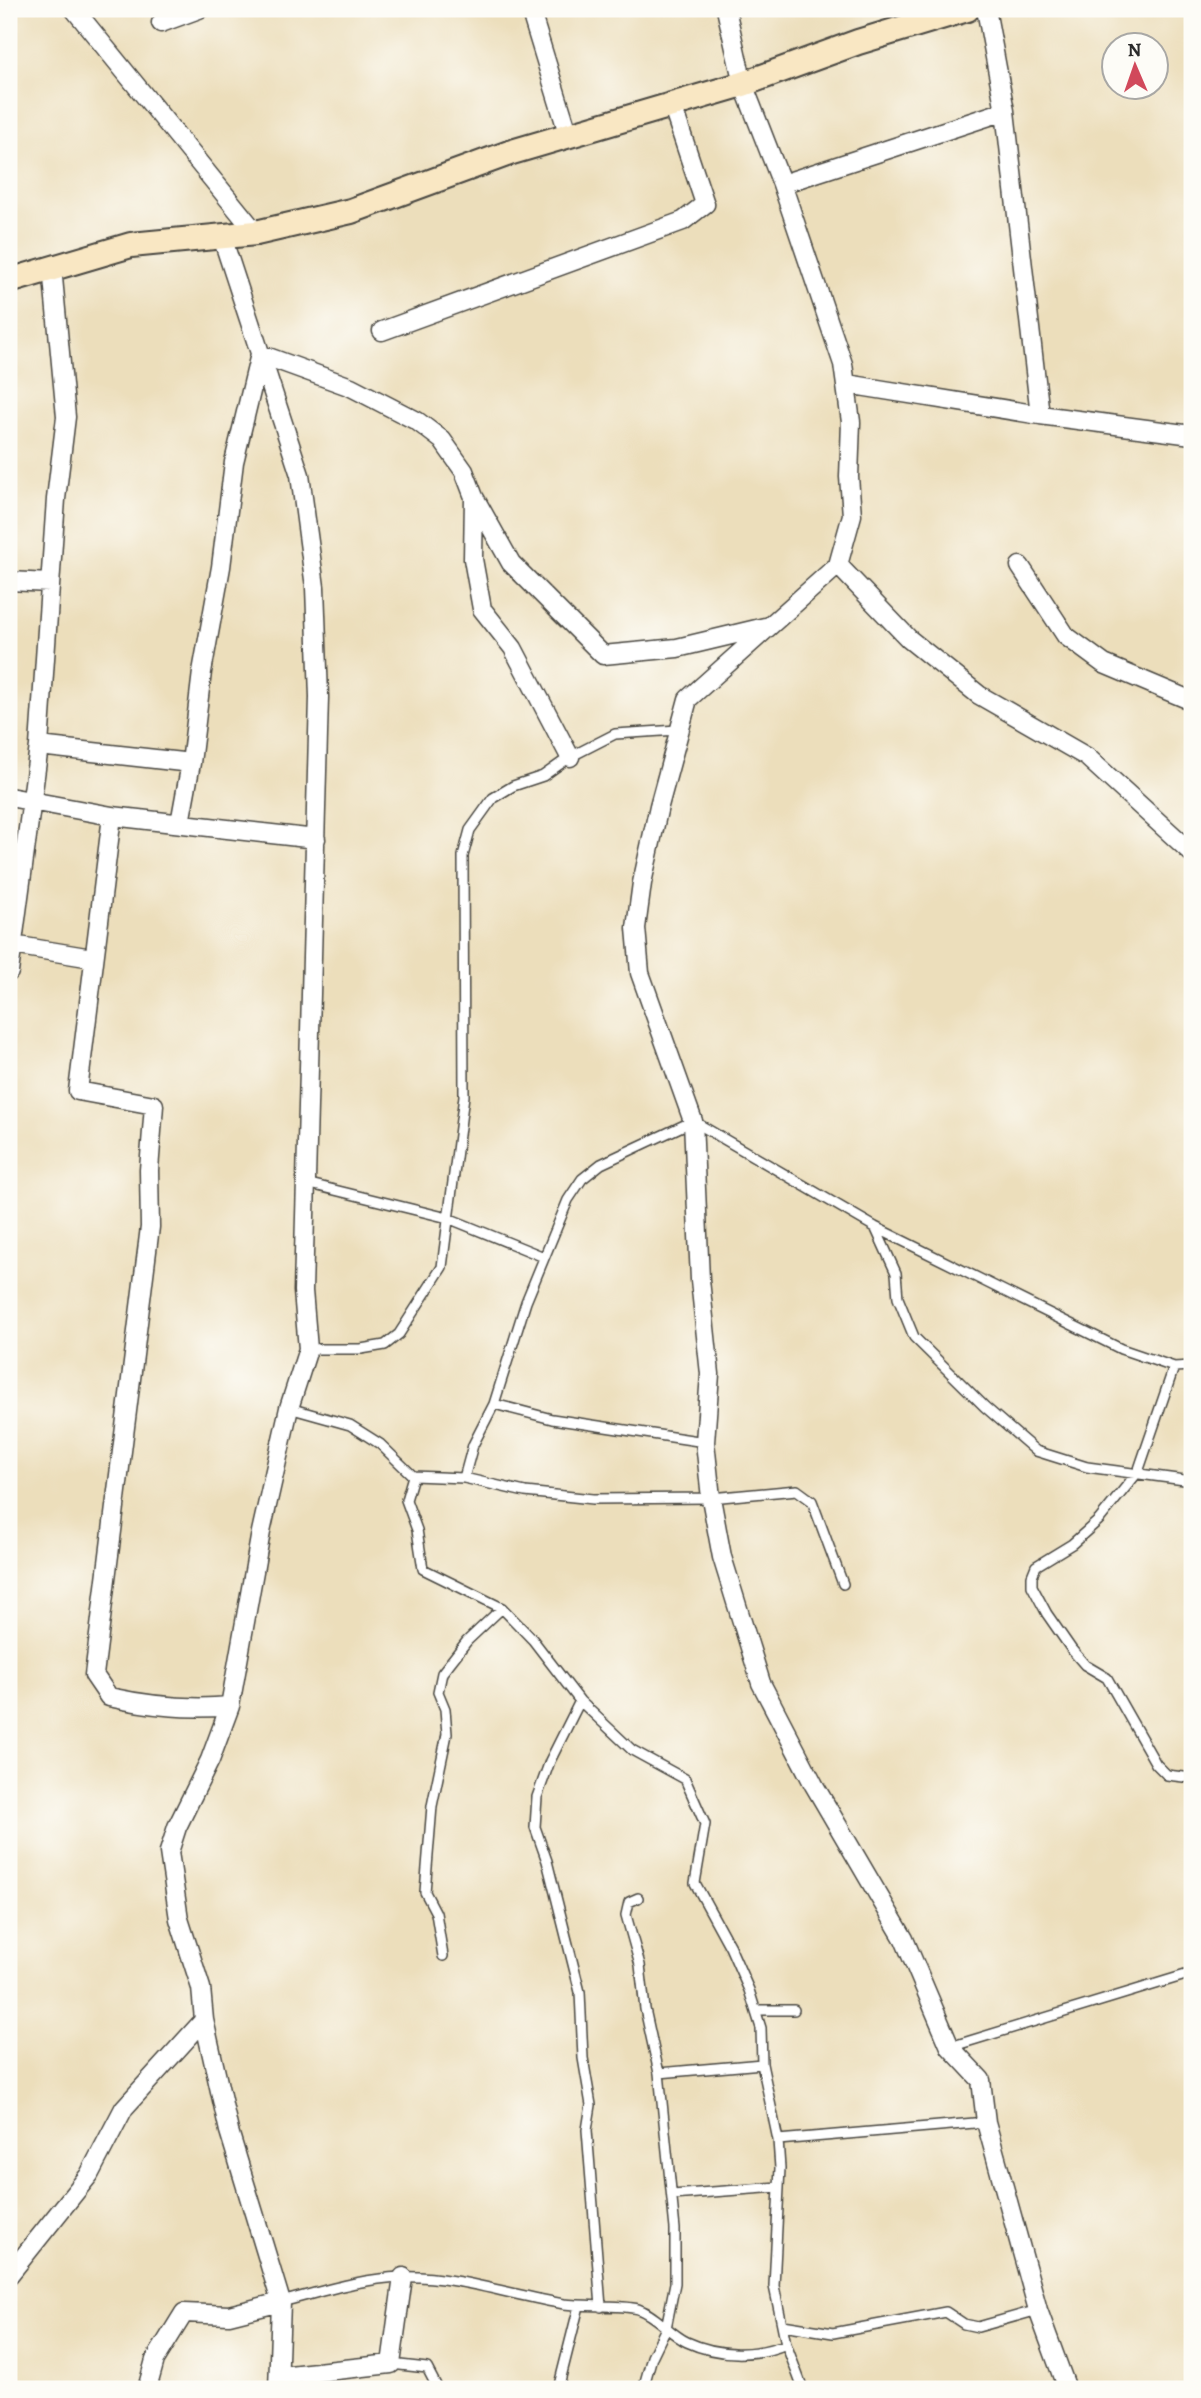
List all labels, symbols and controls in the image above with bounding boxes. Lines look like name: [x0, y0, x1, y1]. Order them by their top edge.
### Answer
north arrow: [1100, 32, 1170, 102]
text: N: [1127, 37, 1142, 63]

